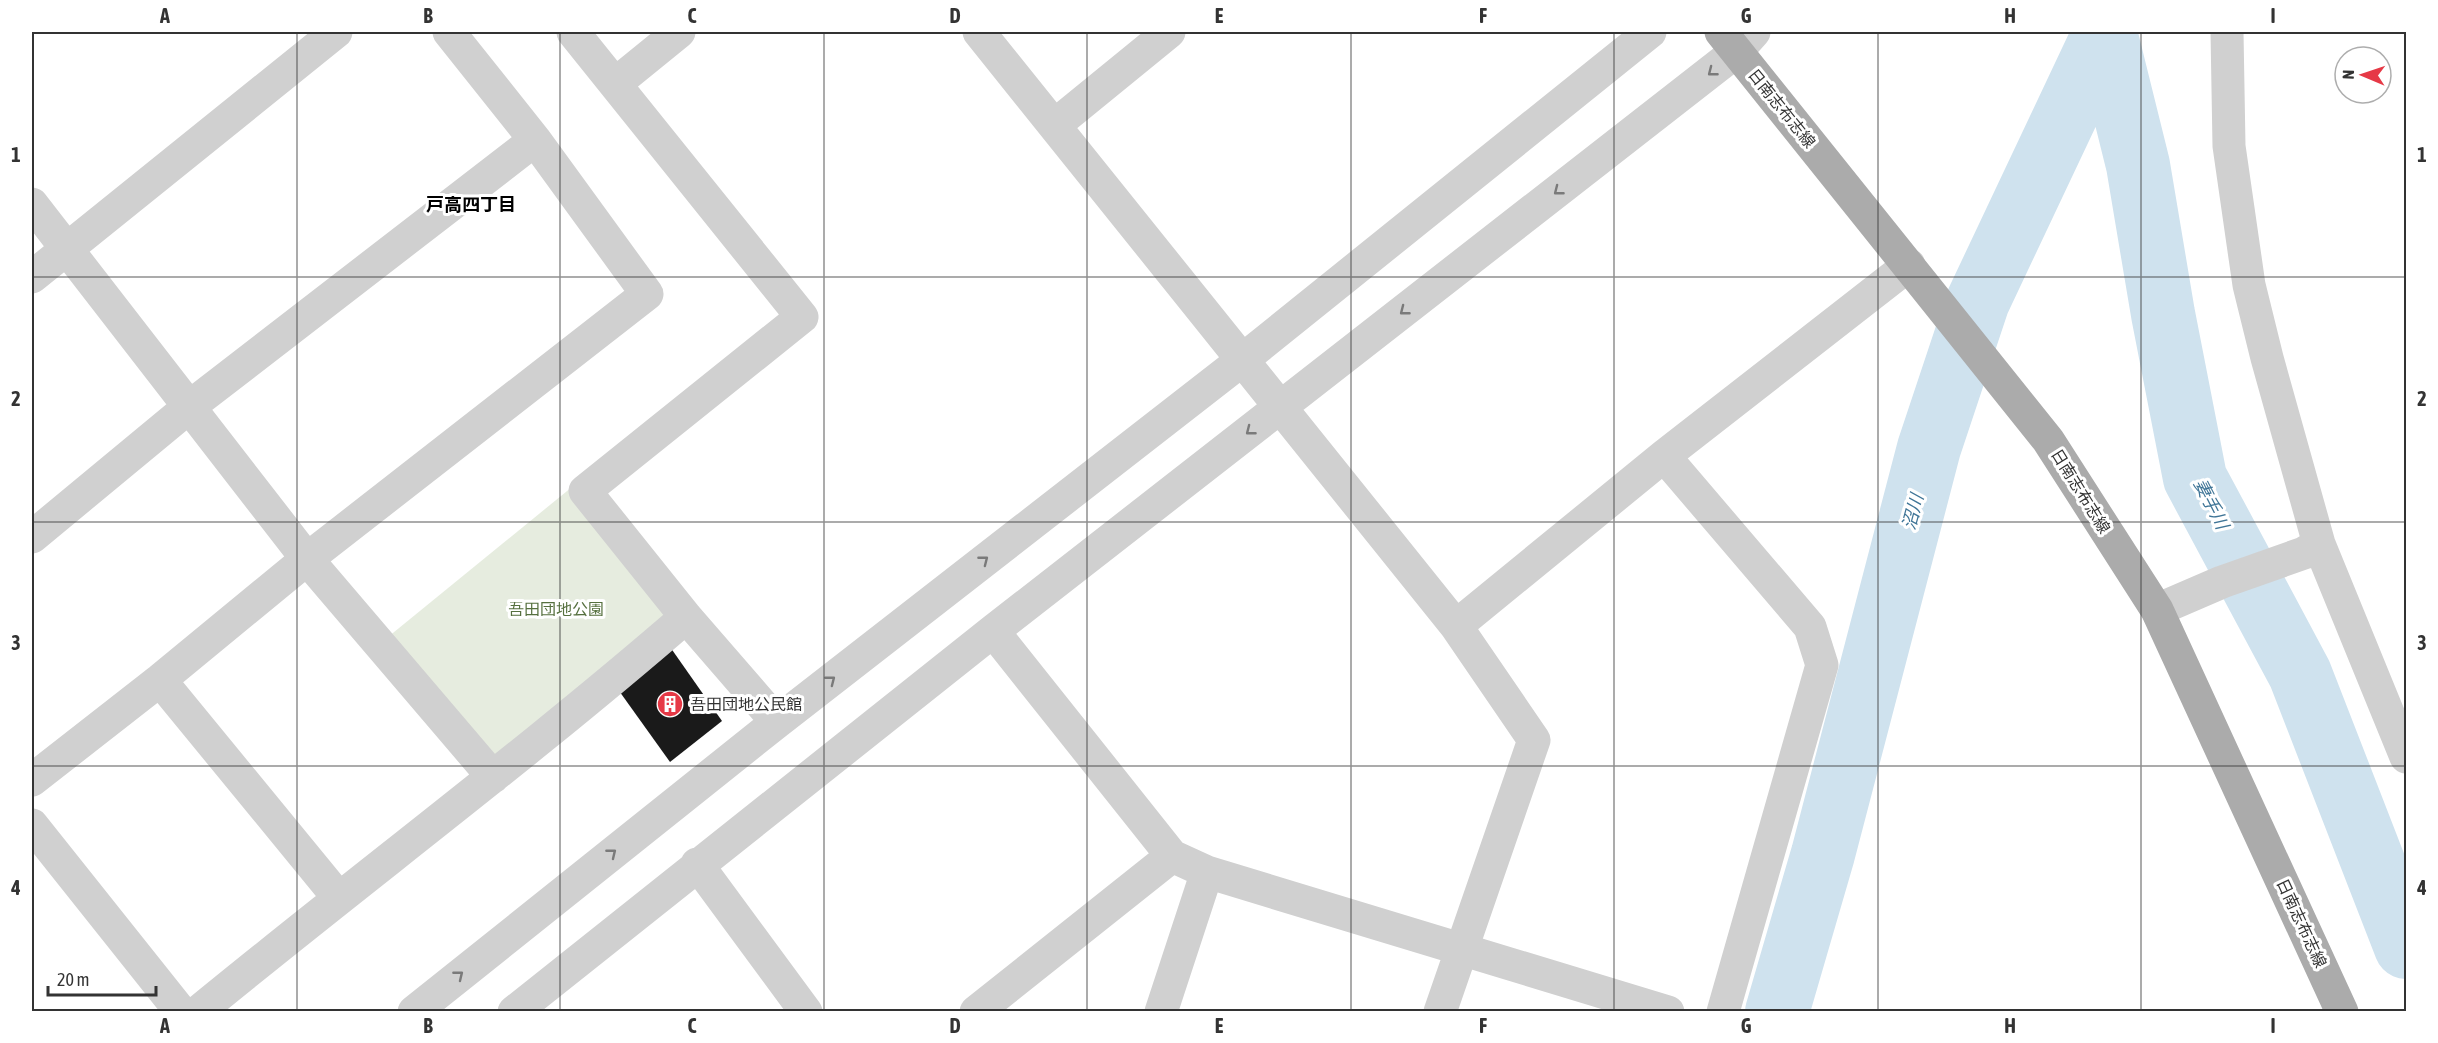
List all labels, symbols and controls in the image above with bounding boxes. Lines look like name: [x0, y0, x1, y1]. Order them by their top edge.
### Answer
text: A: [159, 4, 170, 27]
text: B: [423, 4, 433, 27]
text: C: [688, 4, 697, 27]
text: D: [949, 4, 961, 27]
text: E: [1215, 4, 1224, 27]
text: F: [1479, 4, 1487, 27]
text: G: [1741, 4, 1752, 27]
text: H: [2004, 4, 2016, 27]
text: I: [2270, 4, 2276, 27]
north arrow: [2333, 45, 2393, 105]
one-way arrow: [1707, 64, 1718, 75]
street label: 日南志布志線: [1745, 65, 1819, 151]
text: N: [2339, 69, 2357, 80]
text: 1: [11, 143, 21, 166]
text: 1: [2417, 143, 2427, 166]
one-way arrow: [1554, 184, 1565, 195]
district label: 戸高四丁目: [426, 194, 516, 215]
one-way arrow: [1400, 304, 1411, 315]
text: 2: [11, 387, 21, 410]
text: 2: [2417, 387, 2427, 410]
one-way arrow: [1246, 424, 1257, 435]
street label: 日南志布志線: [2048, 446, 2114, 536]
water label: 妻手川: [2190, 475, 2234, 534]
water label: 沼川: [1898, 490, 1928, 532]
one-way arrow: [978, 557, 989, 568]
park label: 吾田団地公園: [508, 600, 604, 618]
text: 3: [11, 631, 21, 654]
text: 3: [2417, 631, 2427, 654]
one-way arrow: [824, 676, 835, 687]
building icon: 吾田団地公民館: [655, 689, 685, 719]
place label: 吾田団地公民館: [690, 695, 802, 713]
one-way arrow: [605, 850, 616, 861]
text: 4: [10, 876, 21, 899]
street label: 日南志布志線: [2274, 876, 2330, 970]
text: 4: [2416, 876, 2427, 899]
scale bar: [48, 959, 156, 997]
text: 20 m: [57, 969, 89, 990]
one-way arrow: [453, 971, 464, 982]
text: A: [159, 1014, 170, 1037]
text: B: [423, 1014, 433, 1037]
text: C: [688, 1014, 697, 1037]
text: D: [949, 1014, 961, 1037]
text: E: [1215, 1014, 1224, 1037]
text: F: [1479, 1014, 1487, 1037]
text: G: [1741, 1014, 1752, 1037]
text: H: [2004, 1014, 2016, 1037]
text: I: [2270, 1014, 2276, 1037]

